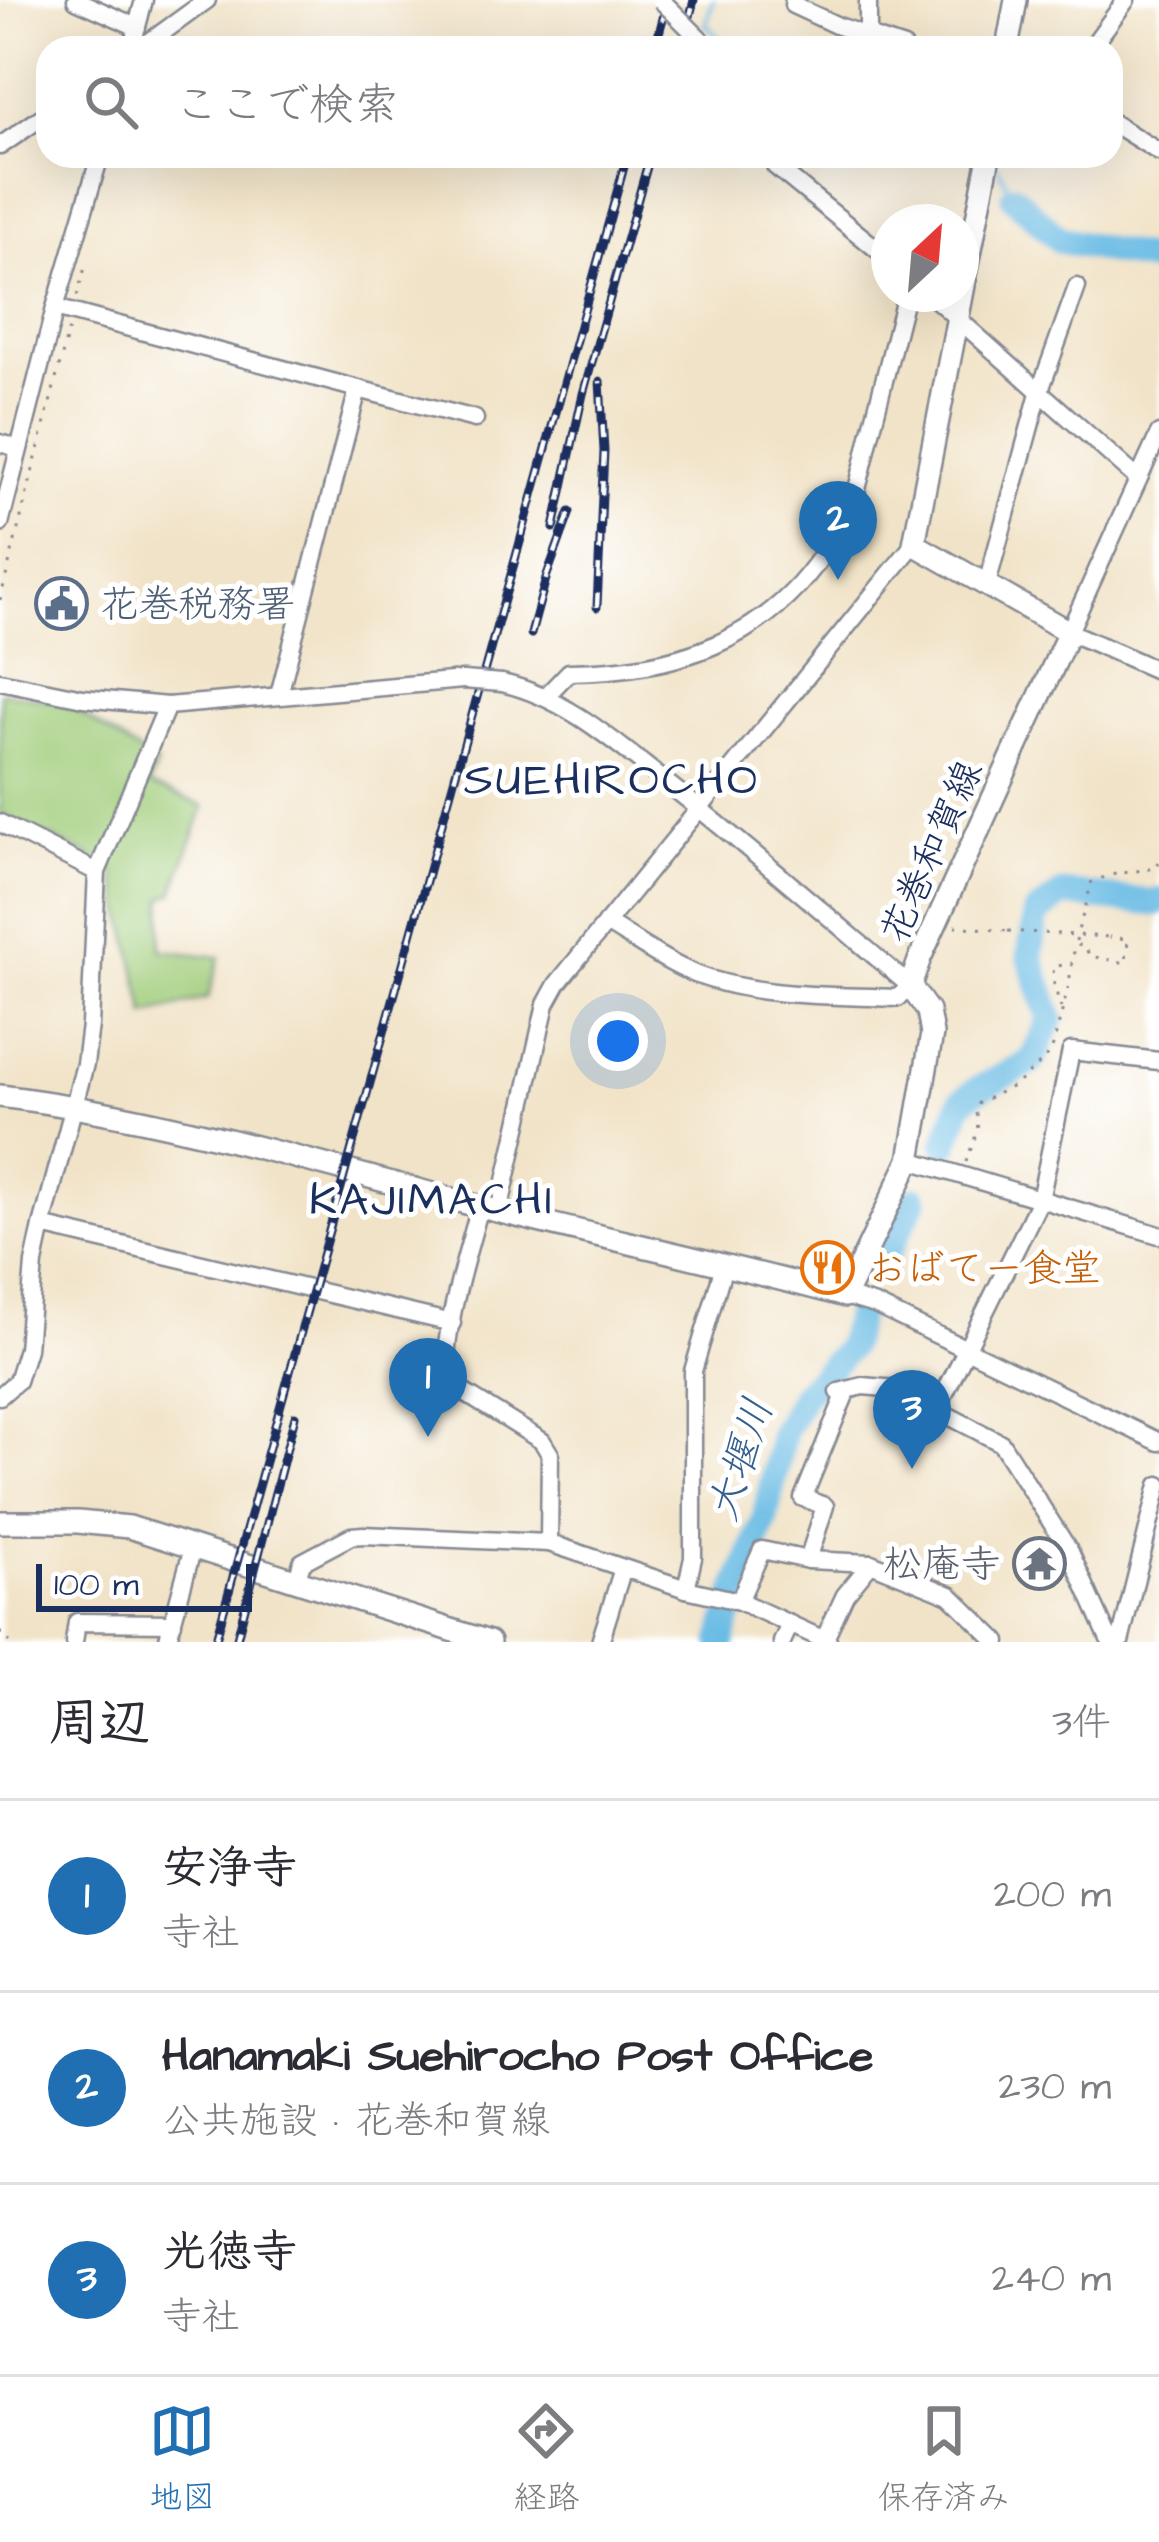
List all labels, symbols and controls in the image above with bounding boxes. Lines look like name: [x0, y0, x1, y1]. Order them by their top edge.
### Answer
search box: [36, 36, 1123, 168]
icon: search: [78, 69, 144, 135]
text: ここで検索: [174, 75, 399, 137]
north arrow: [871, 204, 979, 312]
pin: 2: [799, 481, 877, 580]
public building icon: 花巻税務署: [33, 575, 89, 631]
place label: 花巻税務署: [100, 579, 295, 633]
district label: SUEHIROCHO: [464, 750, 760, 812]
street label: 花巻和賀線: [868, 752, 997, 952]
your location: [588, 1011, 648, 1071]
district label: KAJIMACHI: [309, 1170, 555, 1232]
restaurant icon: おばてー食堂: [800, 1239, 856, 1295]
place label: おばてー食堂: [867, 1243, 1101, 1297]
pin: 1: [389, 1338, 467, 1437]
pin: 3: [873, 1370, 951, 1469]
water label: 大堰川: [695, 1391, 789, 1529]
temple icon: 松庵寺: [1011, 1535, 1067, 1591]
place label: 松庵寺: [883, 1539, 1000, 1593]
scale bar: [36, 1558, 252, 1611]
text: 100 m: [54, 1562, 139, 1608]
text: 周辺: [48, 1689, 150, 1760]
text: 3件: [1052, 1697, 1111, 1751]
text: 安浄寺: [162, 1838, 297, 1900]
text: 1: [85, 1869, 90, 1923]
text: 200 m: [994, 1869, 1111, 1923]
text: 寺社: [162, 1907, 240, 1961]
text: Hanamaki Suehirocho Post Office: [162, 2026, 873, 2088]
text: 2: [76, 2061, 98, 2115]
text: 230 m: [998, 2061, 1111, 2115]
text: 公共施設 · 花巻和賀線: [162, 2095, 550, 2149]
text: 光徳寺: [162, 2222, 297, 2284]
text: 3: [77, 2253, 97, 2307]
text: 240 m: [992, 2253, 1111, 2307]
text: 寺社: [162, 2291, 240, 2345]
tab: 地図: [149, 2398, 215, 2521]
tab: 経路: [513, 2398, 579, 2521]
tab: 保存済み: [878, 2398, 1010, 2521]

